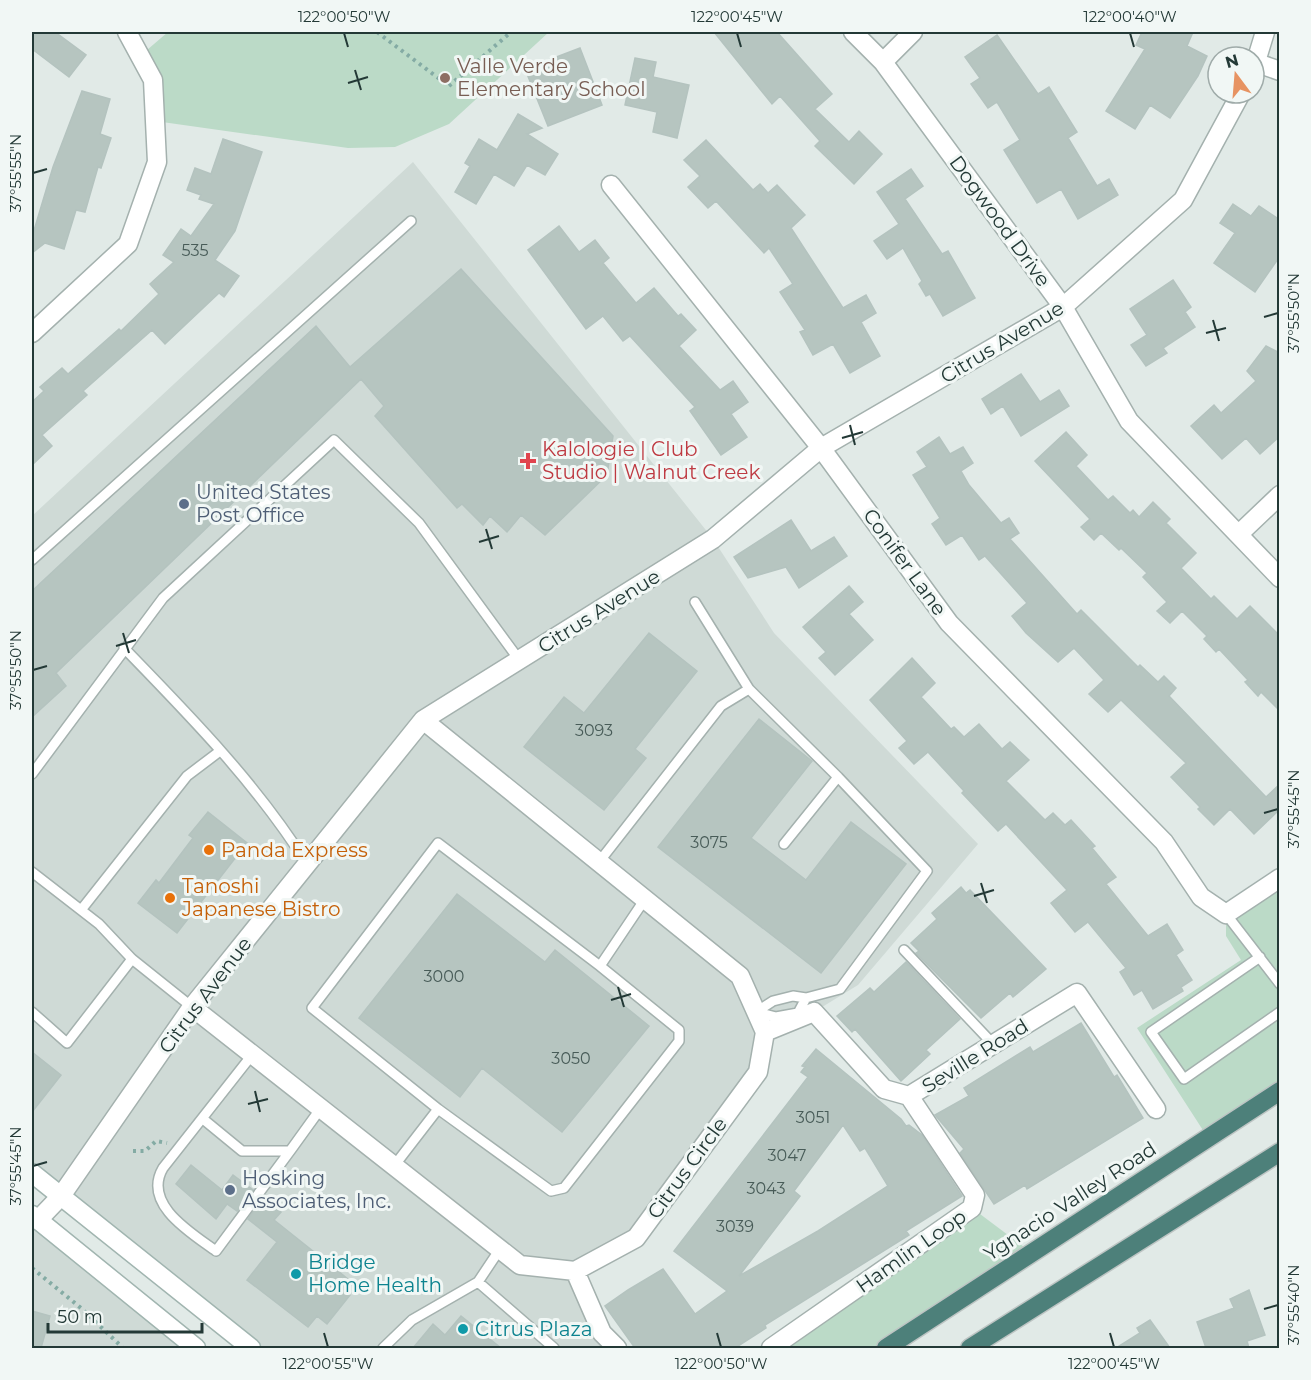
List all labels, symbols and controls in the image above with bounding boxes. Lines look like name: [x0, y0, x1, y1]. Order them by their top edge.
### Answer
text: 122°00'50"W: [298, 7, 391, 26]
text: 122°00'45"W: [691, 7, 783, 26]
text: 122°00'40"W: [1083, 7, 1177, 26]
north arrow: [1206, 45, 1266, 105]
text: N: [1223, 50, 1241, 72]
place label: Valle Verde Elementary School: [457, 54, 646, 101]
marker: Valle Verde Elementary School: [438, 71, 452, 85]
text: 37°55'55"N: [6, 134, 25, 212]
street label: Dogwood Drive: [944, 151, 1056, 291]
house number: 535: [182, 241, 208, 260]
text: 37°55'50"N: [1284, 273, 1303, 353]
street label: Citrus Avenue: [936, 296, 1068, 388]
place label: Kalologie | Club Studio | Walnut Creek: [542, 437, 760, 484]
marker: Kalologie | Club Studio | Walnut Creek: [519, 452, 537, 470]
place label: United States Post Office: [196, 480, 331, 527]
marker: United States Post Office: [177, 497, 191, 511]
street label: Conifer Lane: [858, 504, 952, 620]
street label: Citrus Avenue: [534, 564, 664, 658]
text: 37°55'50"N: [6, 630, 25, 710]
house number: 3093: [575, 721, 613, 740]
text: 37°55'45"N: [1284, 769, 1303, 849]
house number: 3075: [690, 833, 728, 852]
place label: Panda Express: [221, 838, 368, 862]
marker: Panda Express: [202, 843, 216, 857]
place label: Tanoshi Japanese Bistro: [181, 874, 340, 921]
marker: Tanoshi Japanese Bistro: [163, 891, 177, 905]
street label: Citrus Avenue: [153, 932, 257, 1058]
house number: 3000: [424, 967, 464, 986]
street label: Seville Road: [917, 1014, 1033, 1098]
house number: 3050: [551, 1049, 591, 1068]
house number: 3051: [796, 1108, 830, 1127]
street label: Citrus Circle: [642, 1112, 732, 1224]
text: 37°55'45"N: [6, 1126, 25, 1206]
street label: Ygnacio Valley Road: [979, 1136, 1161, 1266]
house number: 3047: [768, 1146, 806, 1165]
place label: Hosking Associates, Inc.: [242, 1166, 391, 1213]
house number: 3043: [747, 1179, 785, 1198]
marker: Hosking Associates, Inc.: [223, 1183, 237, 1197]
street label: Hamlin Loop: [851, 1204, 971, 1298]
house number: 3039: [716, 1217, 754, 1236]
place label: Bridge Home Health: [308, 1250, 442, 1297]
text: 37°55'40"N: [1284, 1265, 1303, 1345]
marker: Bridge Home Health: [289, 1267, 303, 1281]
scale bar: [48, 1296, 202, 1334]
text: 50 m: [57, 1306, 103, 1328]
place label: Citrus Plaza: [475, 1317, 593, 1341]
marker: Citrus Plaza: [456, 1322, 470, 1336]
text: 122°00'55"W: [282, 1354, 374, 1373]
text: 122°00'50"W: [675, 1354, 768, 1373]
text: 122°00'45"W: [1068, 1354, 1160, 1373]

